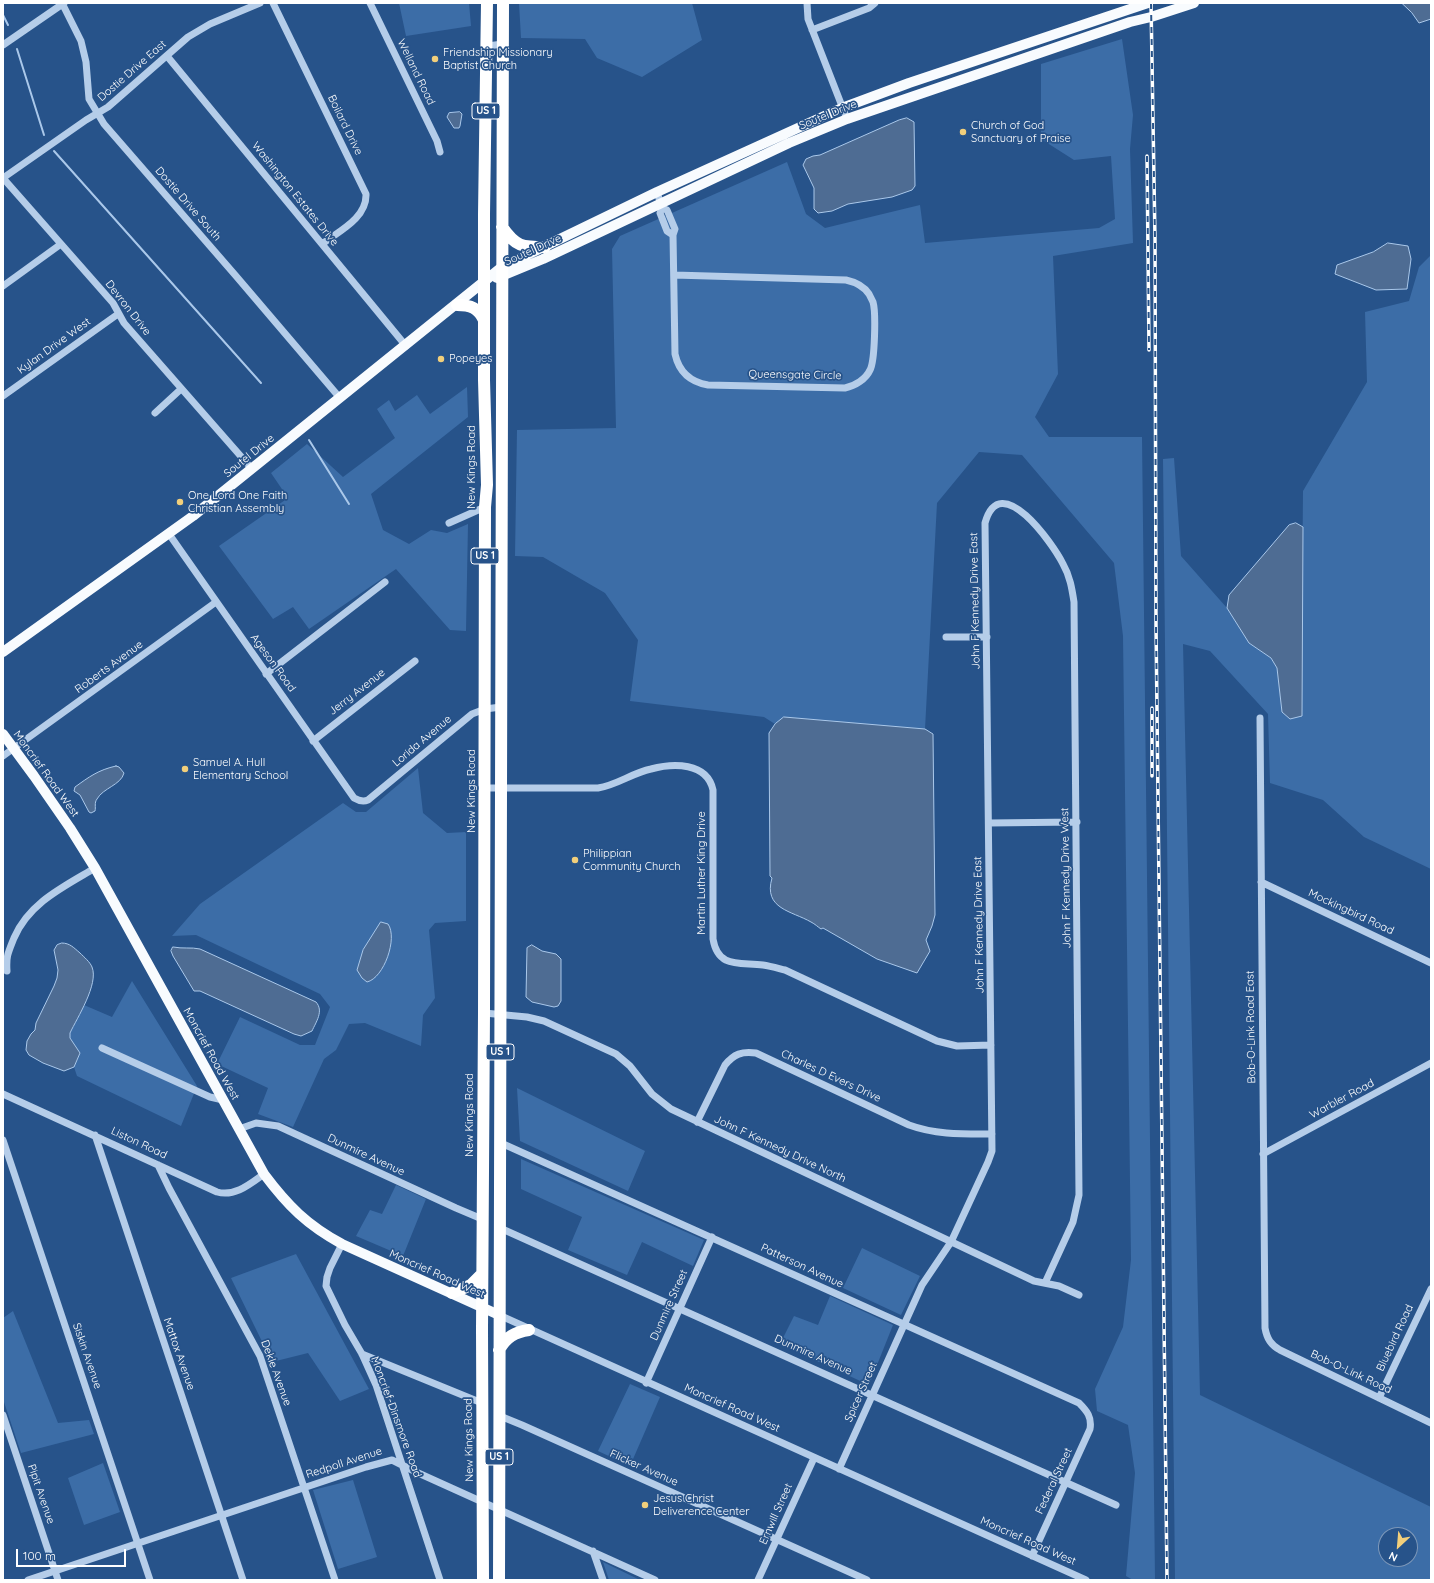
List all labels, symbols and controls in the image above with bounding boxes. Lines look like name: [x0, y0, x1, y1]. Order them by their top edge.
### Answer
street label: Welland Road: [394, 37, 438, 107]
street label: Dostie Drive East: [95, 38, 169, 104]
place label: Friendship Missionary Baptist Church: [443, 46, 553, 72]
marker: Friendship Missionary Baptist Church: [430, 54, 440, 64]
street label: Boilard Drive: [325, 93, 365, 157]
street label: Soutel Drive: [797, 97, 859, 133]
road number: US 1: [472, 103, 500, 119]
place label: Church of God Sanctuary of Praise: [971, 119, 1071, 145]
marker: Church of God Sanctuary of Praise: [958, 127, 968, 137]
street label: Washington Estates Drive: [249, 139, 341, 249]
street label: Dostie Drive South: [152, 164, 224, 244]
street label: Soutel Drive: [502, 232, 564, 268]
street label: Devron Drive: [102, 278, 154, 338]
street label: Kylan Drive West: [15, 315, 93, 377]
place label: Popeyes: [449, 352, 492, 366]
marker: Popeyes: [436, 354, 446, 364]
street label: Queensgate Circle: [748, 368, 842, 382]
street label: New Kings Road: [465, 425, 479, 509]
street label: Soutel Drive: [221, 432, 277, 480]
place label: One Lord One Faith Christian Assembly: [188, 489, 287, 515]
marker: One Lord One Faith Christian Assembly: [175, 497, 185, 507]
street label: John F Kennedy Drive East: [967, 532, 983, 670]
road number: US 1: [471, 548, 499, 564]
street label: Ageson Road: [248, 631, 298, 695]
street label: Roberts Avenue: [72, 638, 146, 696]
street label: Jerry Avenue: [326, 666, 388, 718]
street label: Lorida Avenue: [390, 712, 454, 770]
street label: Moncrief Road West: [10, 728, 82, 820]
street label: New Kings Road: [465, 749, 479, 833]
place label: Samuel A. Hull Elementary School: [193, 756, 288, 782]
marker: Samuel A. Hull Elementary School: [180, 764, 190, 774]
street label: John F Kennedy Drive West: [1058, 807, 1074, 949]
street label: Martin Luther King Drive: [695, 811, 709, 935]
place label: Philippian Community Church: [583, 847, 680, 873]
marker: Philippian Community Church: [570, 855, 580, 865]
street label: John F Kennedy Drive East: [971, 856, 987, 994]
street label: Mockingbird Road: [1306, 886, 1396, 938]
street label: Bob-O-Link Road East: [1243, 970, 1259, 1084]
street label: Moncrief Road West: [180, 1006, 242, 1102]
road number: US 1: [486, 1044, 514, 1060]
street label: Charles D Evers Drive: [779, 1047, 883, 1105]
street label: New Kings Road: [463, 1073, 477, 1157]
street label: Warbler Road: [1307, 1076, 1377, 1122]
street label: John F Kennedy Drive North: [712, 1113, 848, 1185]
street label: Liston Road: [109, 1124, 169, 1162]
street label: Dunmire Avenue: [325, 1131, 407, 1179]
street label: Patterson Avenue: [759, 1241, 845, 1291]
street label: Moncrief Road West: [387, 1247, 487, 1301]
street label: Dunmire Street: [647, 1268, 691, 1342]
street label: Bluebird Road: [1374, 1303, 1416, 1373]
street label: Mattox Avenue: [160, 1316, 198, 1392]
street label: Siskin Avenue: [70, 1321, 104, 1391]
street label: Dunmire Avenue: [772, 1332, 854, 1378]
street label: Dekle Avenue: [258, 1338, 294, 1408]
street label: Bob-O-Link Road: [1308, 1347, 1394, 1397]
street label: Moncrief-Dinsmore Road: [368, 1355, 424, 1479]
street label: Spicer Street: [842, 1360, 880, 1424]
street label: Moncrief Road West: [682, 1381, 782, 1435]
street label: New Kings Road: [462, 1398, 476, 1482]
street label: Redpoll Avenue: [304, 1444, 384, 1482]
street label: Federal Street: [1033, 1446, 1075, 1516]
street label: Flicker Avenue: [608, 1447, 680, 1489]
road number: US 1: [485, 1449, 513, 1465]
street label: Pipit Avenue: [25, 1462, 57, 1526]
street label: Ernwill Street: [757, 1481, 795, 1547]
place label: Jesus Christ Deliverence Center: [653, 1492, 749, 1518]
marker: Jesus Christ Deliverence Center: [640, 1500, 650, 1510]
street label: Moncrief Road West: [978, 1514, 1078, 1568]
north arrow: [1378, 1527, 1418, 1567]
scale bar: [18, 1541, 128, 1567]
text: 100 m: [23, 1548, 56, 1563]
text: N: [1386, 1549, 1400, 1565]

